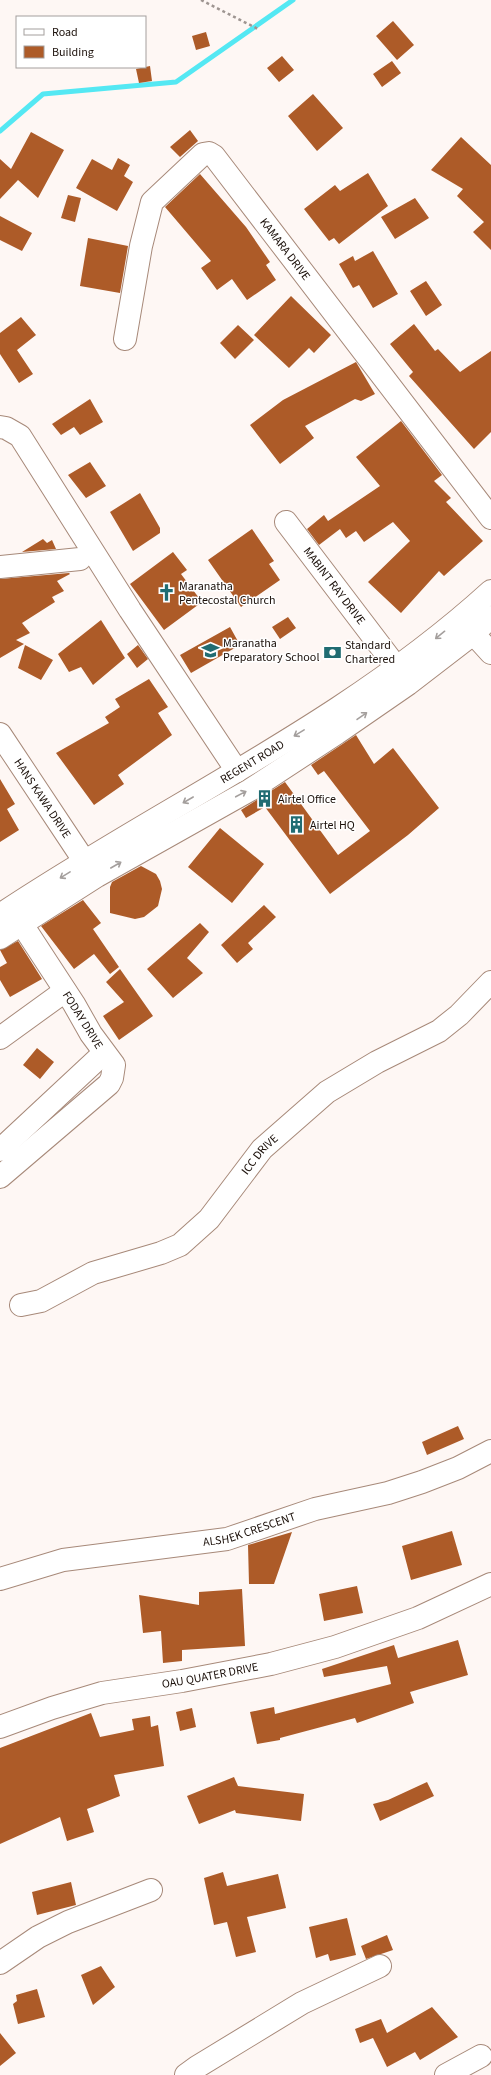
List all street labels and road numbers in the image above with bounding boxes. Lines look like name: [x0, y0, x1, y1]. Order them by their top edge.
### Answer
street label: KAMARA DRIVE: [256, 215, 314, 284]
street label: MABINT RAY DRIVE: [299, 544, 369, 628]
street label: REGENT ROAD: [217, 736, 288, 788]
street label: HANS KAWA DRIVE: [9, 755, 75, 842]
street label: FODAY DRIVE: [58, 988, 107, 1052]
street label: ICC DRIVE: [237, 1131, 282, 1178]
street label: ALSHEK CRESCENT: [202, 1508, 298, 1551]
street label: OAU QUATER DRIVE: [161, 1659, 260, 1693]

